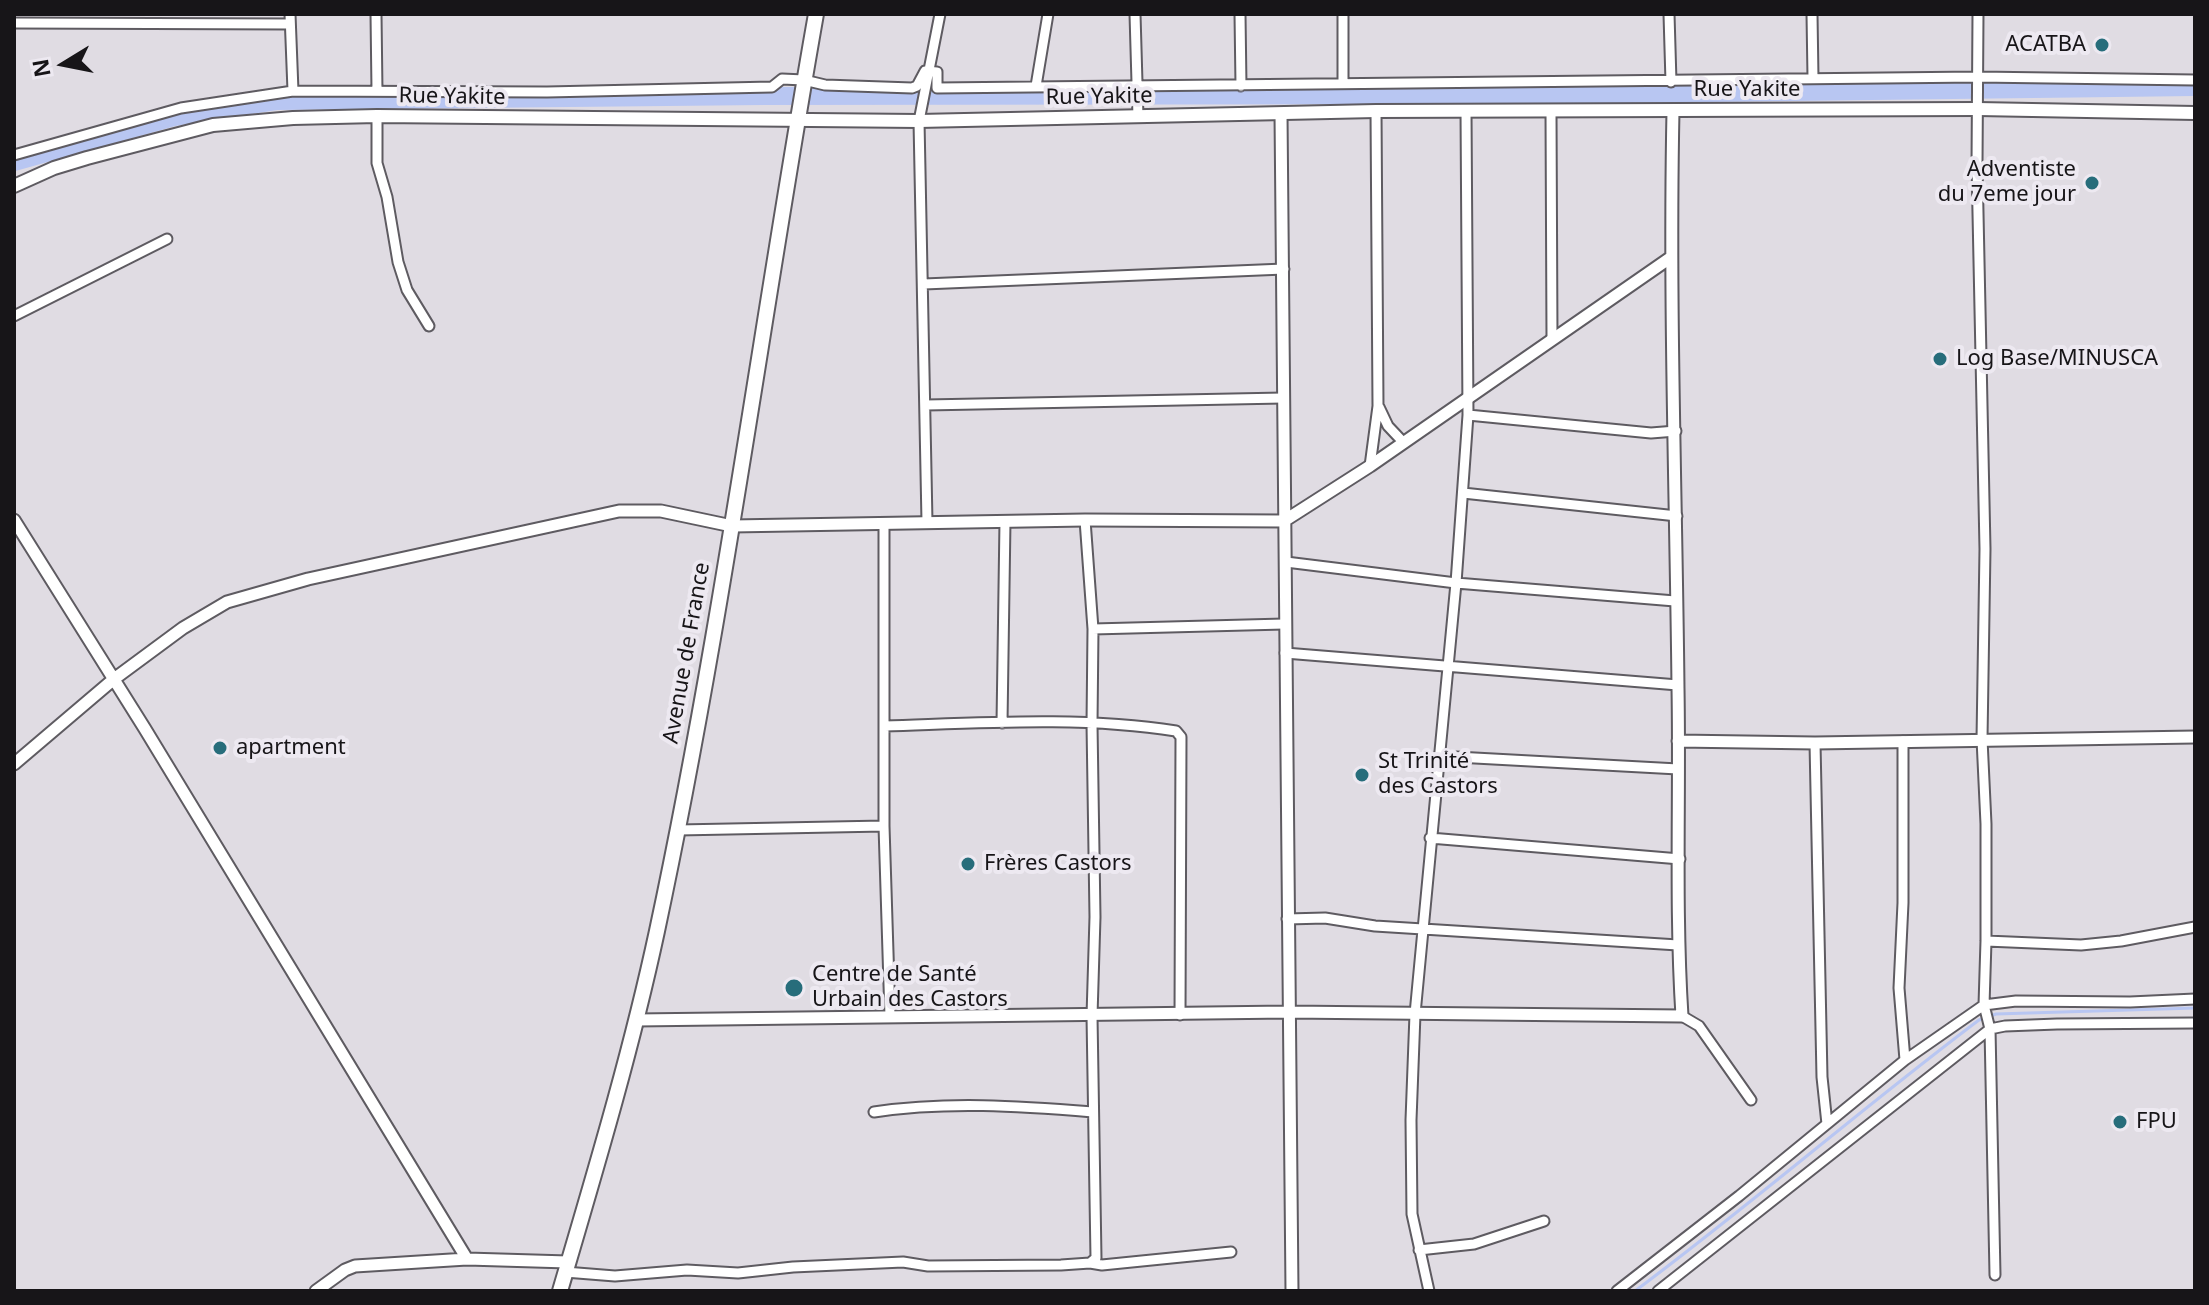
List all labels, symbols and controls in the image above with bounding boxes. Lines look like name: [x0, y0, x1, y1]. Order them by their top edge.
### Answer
north arrow: [24, 24, 104, 104]
place label: ACATBA: [2005, 32, 2086, 58]
marker: ACATBA: [2093, 36, 2111, 54]
text: N: [24, 57, 57, 80]
street label: Rue Yakite: [1694, 77, 1800, 103]
street label: Rue Yakite: [398, 83, 506, 111]
street label: Rue Yakite: [1045, 83, 1153, 111]
place label: Adventiste du 7eme jour: [1938, 157, 2076, 208]
marker: Adventiste du 7eme jour: [2083, 174, 2101, 192]
place label: Log Base/MINUSCA: [1956, 346, 2158, 372]
marker: Log Base/MINUSCA: [1931, 350, 1949, 368]
street label: Avenue de France: [658, 560, 716, 746]
place label: apartment: [236, 735, 346, 761]
marker: apartment: [211, 739, 229, 757]
place label: St Trinité des Castors: [1378, 749, 1498, 800]
marker: St Trinité des Castors: [1353, 766, 1371, 784]
place label: Frères Castors: [984, 851, 1131, 877]
marker: Frères Castors: [959, 855, 977, 873]
place label: Centre de Santé Urbain des Castors: [812, 962, 1008, 1014]
marker: Centre de Santé Urbain des Castors: [783, 977, 805, 999]
place label: FPU: [2136, 1109, 2177, 1135]
marker: FPU: [2111, 1113, 2129, 1131]

